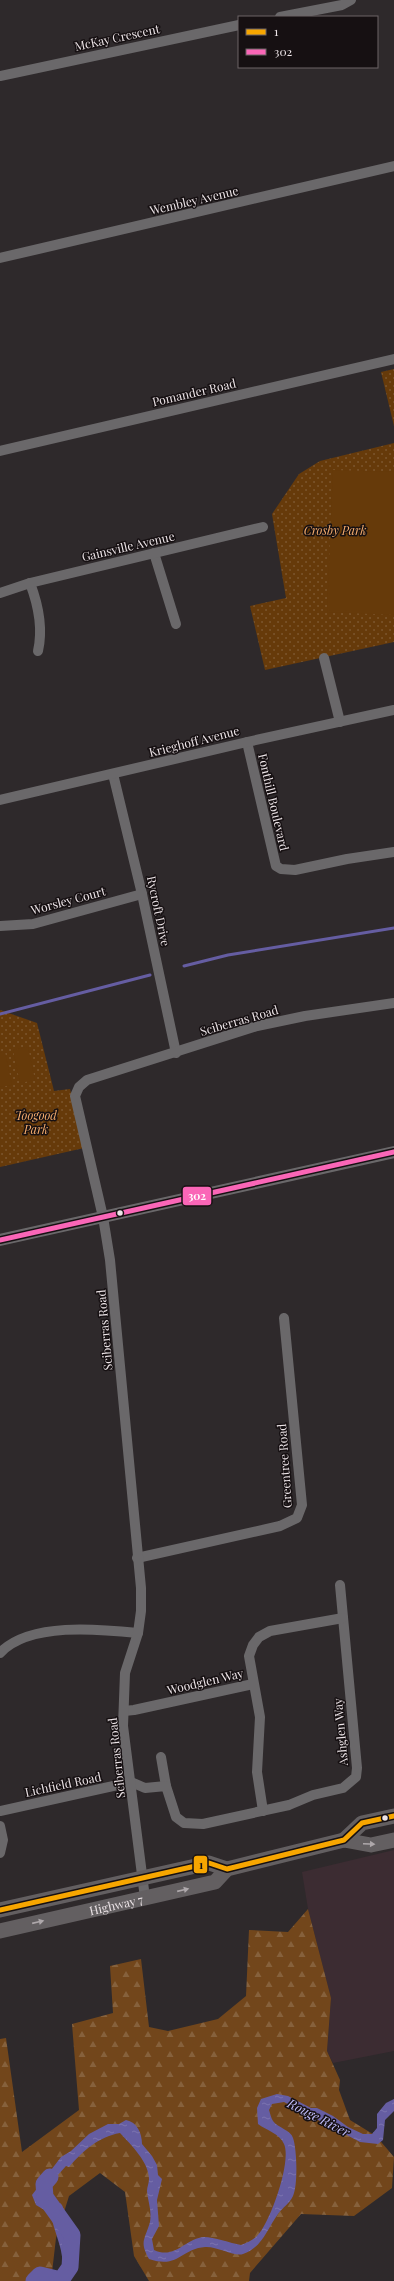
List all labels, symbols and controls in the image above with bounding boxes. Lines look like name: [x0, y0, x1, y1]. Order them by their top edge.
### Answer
legend: [238, 16, 378, 68]
street label: McKay Crescent: [73, 20, 162, 54]
text: 1: [274, 23, 279, 39]
text: 302: [274, 43, 293, 59]
street label: Wembley Avenue: [147, 182, 240, 218]
street label: Pomander Road: [150, 375, 238, 409]
park label: Crosby Park: [304, 522, 366, 538]
street label: Gainsville Avenue: [80, 528, 176, 564]
street label: Krieghoff Avenue: [147, 722, 241, 760]
street label: Fonthill Boulevard: [255, 752, 293, 852]
street label: Rycroft Drive: [144, 874, 174, 948]
street label: Worsley Court: [28, 882, 108, 918]
street label: Sciberras Road: [198, 1001, 280, 1039]
park label: Toogood Park: [15, 1107, 57, 1137]
line badge: 302: [182, 1186, 212, 1206]
text: 302: [188, 1188, 206, 1203]
unlabelled marker: [115, 1208, 125, 1218]
street label: Sciberras Road: [92, 1289, 115, 1371]
street label: Greentree Road: [273, 1423, 295, 1509]
street label: Woodglen Way: [164, 1664, 245, 1698]
street label: Ashglen Way: [329, 1698, 351, 1767]
street label: Sciberras Road: [104, 1717, 128, 1799]
street label: Lichfield Road: [23, 1768, 103, 1800]
unlabelled marker: [380, 1813, 390, 1823]
one-way arrow: [363, 1841, 376, 1847]
line badge: 1: [193, 1855, 208, 1874]
text: 1: [199, 1857, 203, 1872]
one-way arrow: [177, 1886, 189, 1892]
street label: Highway 7: [88, 1891, 145, 1918]
one-way arrow: [32, 1919, 44, 1925]
water label: Rouge River: [284, 2094, 353, 2140]

